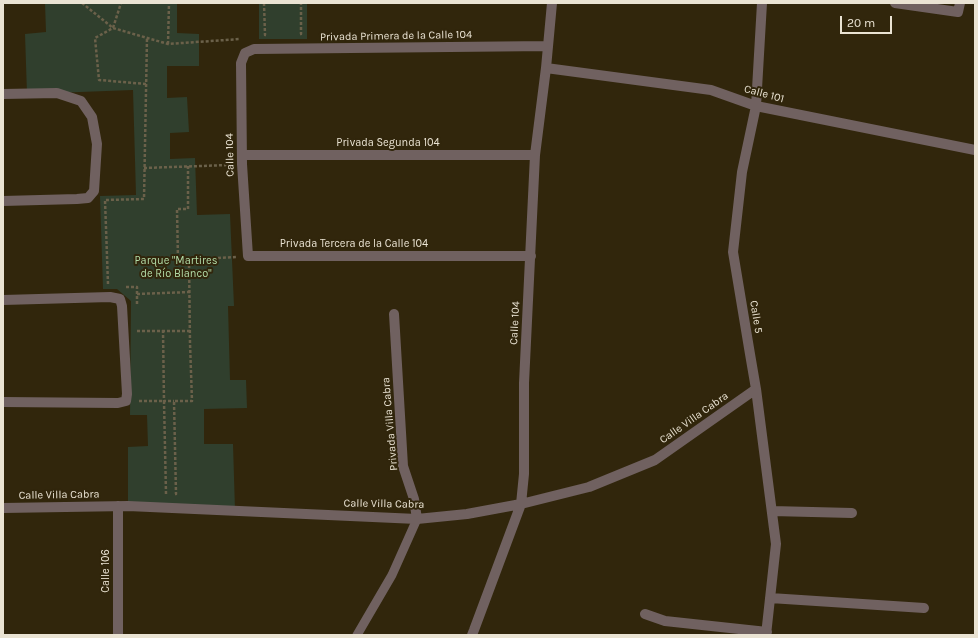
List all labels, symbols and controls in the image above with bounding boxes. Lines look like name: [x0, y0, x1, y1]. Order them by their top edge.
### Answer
scale bar: [842, 8, 894, 34]
text: 20 m: [847, 16, 875, 30]
street label: Privada Primera de la Calle 104: [320, 28, 472, 44]
street label: Calle 101: [742, 82, 786, 106]
street label: Calle 104: [223, 133, 237, 177]
street label: Privada Segunda 104: [336, 136, 440, 150]
street label: Privada Tercera de la Calle 104: [280, 237, 428, 251]
park label: Parque "Martires de Río Blanco": [135, 254, 217, 280]
street label: Calle 5: [747, 299, 765, 335]
street label: Calle 104: [507, 301, 523, 345]
street label: Privada Villa Cabra: [379, 377, 401, 471]
street label: Calle Villa Cabra: [657, 389, 731, 447]
street label: Calle Villa Cabra: [18, 488, 100, 502]
street label: Calle Villa Cabra: [343, 497, 425, 511]
street label: Calle 106: [99, 549, 113, 593]

